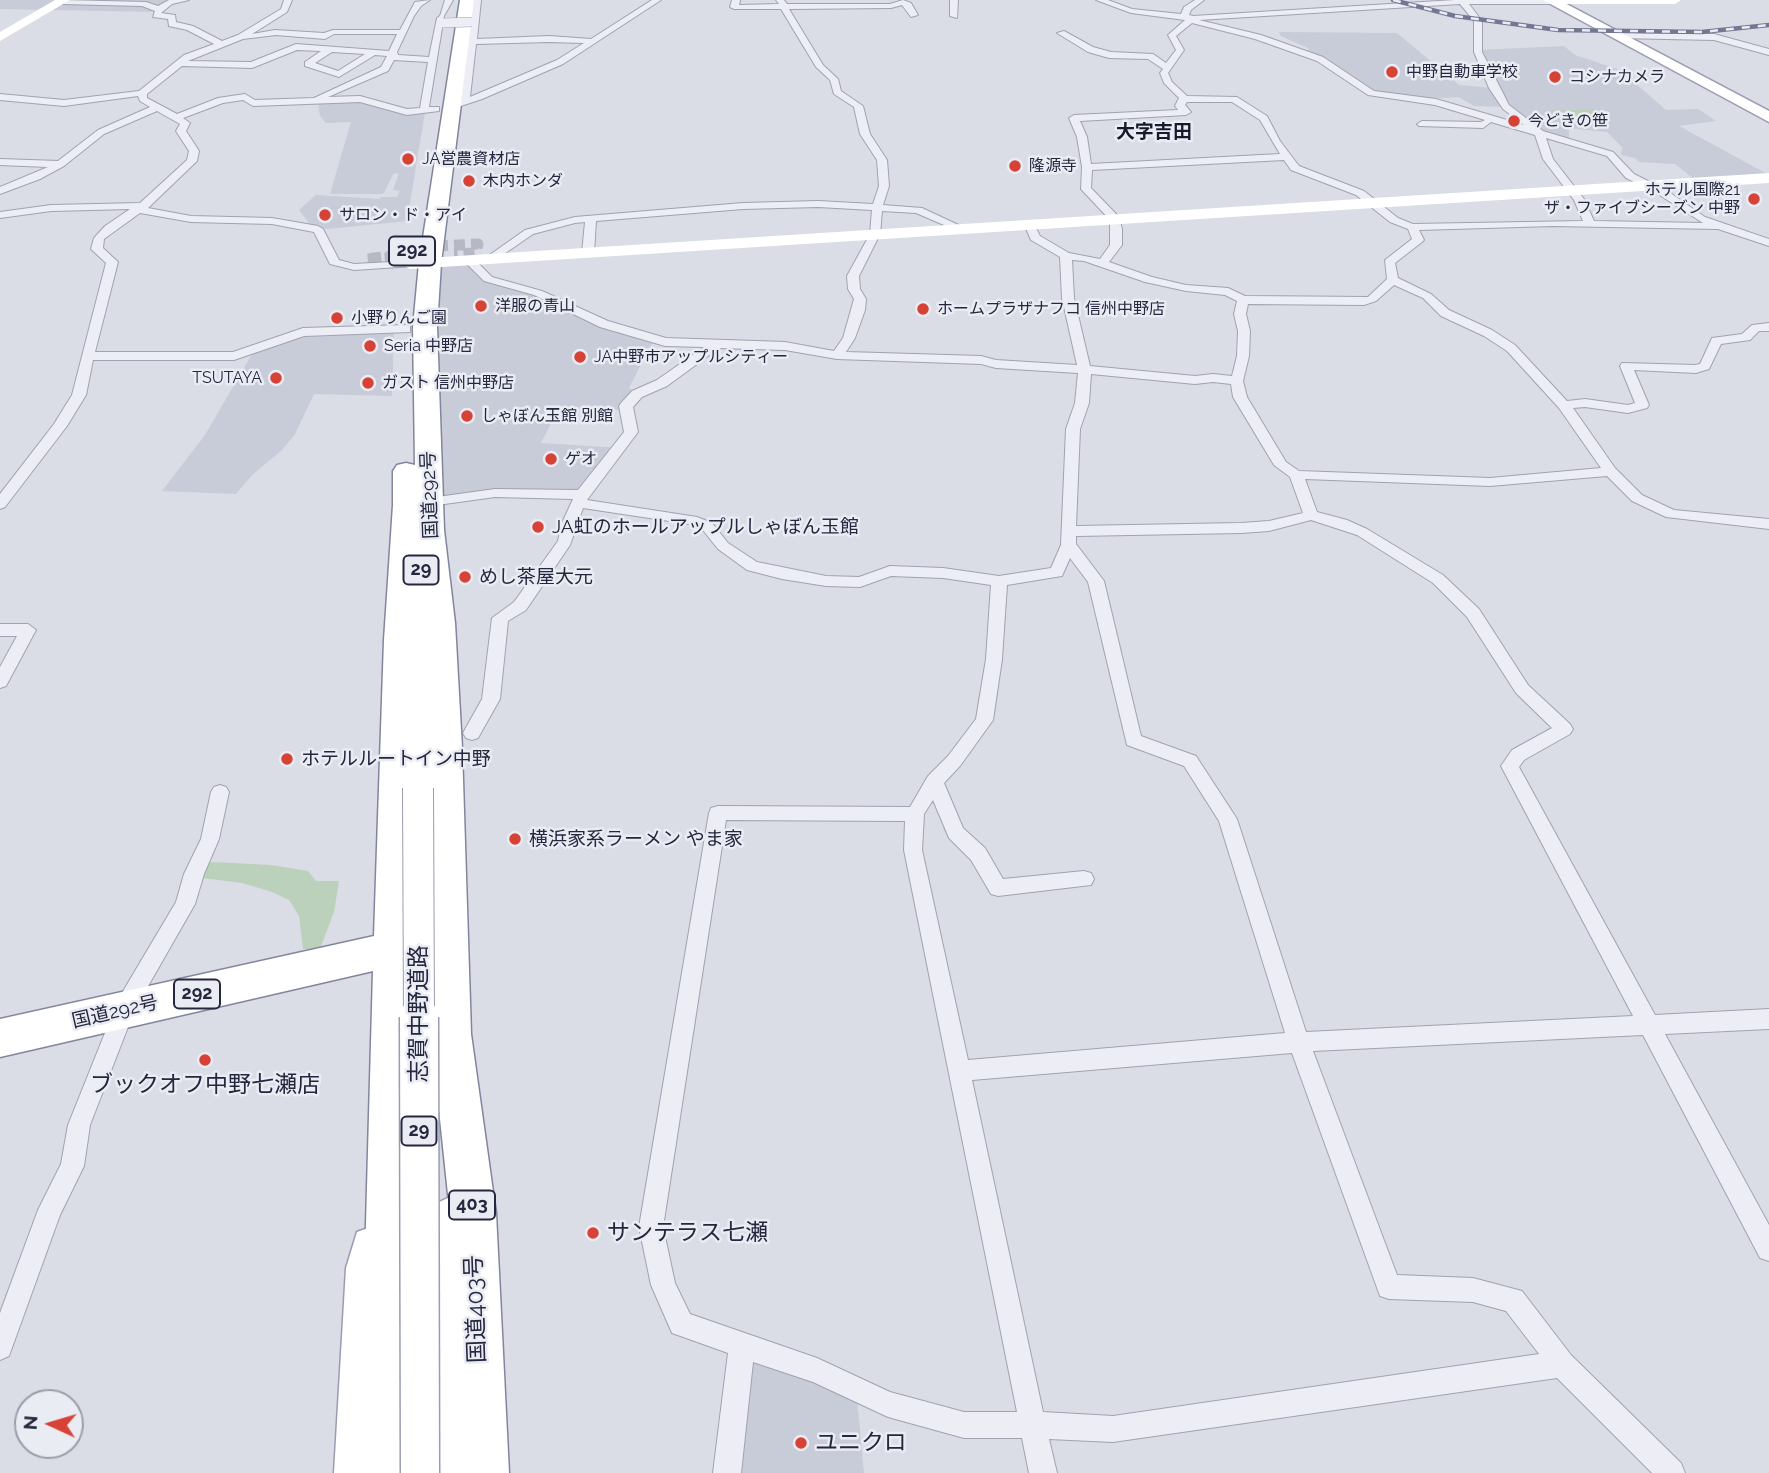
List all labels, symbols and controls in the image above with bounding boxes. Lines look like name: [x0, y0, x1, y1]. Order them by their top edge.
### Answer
place label: 中野自動車学校: [1406, 62, 1518, 82]
marker: 中野自動車学校: [1384, 64, 1400, 80]
place label: コシナカメラ: [1569, 67, 1665, 87]
marker: コシナカメラ: [1547, 69, 1563, 85]
place label: 今どきの笹: [1528, 111, 1608, 131]
marker: 今どきの笹: [1506, 113, 1522, 129]
district label: 大字吉田: [1116, 121, 1192, 143]
place label: JA営農資材店: [422, 149, 520, 169]
marker: JA営農資材店: [400, 151, 416, 167]
place label: 隆源寺: [1029, 156, 1077, 176]
marker: 隆源寺: [1007, 158, 1023, 174]
place label: 木内ホンダ: [483, 171, 563, 191]
marker: 木内ホンダ: [461, 173, 477, 189]
place label: ホテル国際21 ザ・ファイブシーズン 中野: [1544, 180, 1740, 218]
marker: ホテル国際21 ザ・ファイブシーズン 中野: [1746, 191, 1762, 207]
place label: サロン・ド・アイ: [339, 205, 467, 225]
marker: サロン・ド・アイ: [317, 207, 333, 223]
road number: 292: [389, 236, 435, 265]
place label: 洋服の青山: [495, 296, 575, 316]
marker: 洋服の青山: [473, 298, 489, 314]
place label: ホームプラザナフコ 信州中野店: [937, 299, 1165, 319]
marker: ホームプラザナフコ 信州中野店: [915, 301, 931, 317]
place label: 小野りんご園: [351, 308, 447, 328]
marker: 小野りんご園: [329, 310, 345, 326]
place label: Seria 中野店: [384, 336, 473, 356]
marker: Seria 中野店: [362, 338, 378, 354]
place label: JA中野市アップルシティー: [594, 347, 788, 367]
marker: JA中野市アップルシティー: [572, 349, 588, 365]
place label: TSUTAYA: [192, 368, 262, 388]
marker: TSUTAYA: [268, 370, 284, 386]
place label: ガスト 信州中野店: [382, 373, 514, 393]
marker: ガスト 信州中野店: [360, 375, 376, 391]
place label: しゃぼん玉館 別館: [481, 406, 613, 426]
marker: しゃぼん玉館 別館: [459, 408, 475, 424]
place label: ゲオ: [565, 449, 597, 469]
street label: 国道292号: [417, 451, 443, 539]
marker: ゲオ: [543, 451, 559, 467]
place label: JA虹のホールアップルしゃぼん玉館: [552, 516, 859, 538]
marker: JA虹のホールアップルしゃぼん玉館: [530, 519, 546, 535]
road number: 29: [404, 556, 438, 584]
place label: めし茶屋大元: [479, 566, 593, 588]
marker: めし茶屋大元: [457, 569, 473, 585]
place label: ホテルルートイン中野: [301, 748, 491, 770]
marker: ホテルルートイン中野: [279, 751, 295, 767]
place label: 横浜家系ラーメン やま家: [529, 828, 743, 850]
marker: 横浜家系ラーメン やま家: [507, 831, 523, 847]
street label: 志賀中野道路: [405, 945, 433, 1083]
road number: 292: [174, 979, 220, 1009]
street label: 国道292号: [70, 991, 160, 1033]
marker: ブックオフ中野七瀬店: [197, 1052, 213, 1068]
place label: ブックオフ中野七瀬店: [90, 1071, 320, 1099]
road number: 29: [402, 1116, 436, 1146]
road number: 403: [449, 1190, 495, 1220]
place label: サンテラス七瀬: [607, 1219, 768, 1247]
marker: サンテラス七瀬: [585, 1225, 601, 1241]
street label: 国道403号: [460, 1255, 492, 1363]
north arrow: [14, 1389, 84, 1459]
text: N: [19, 1415, 42, 1431]
place label: ユニクロ: [815, 1429, 907, 1457]
marker: ユニクロ: [793, 1435, 809, 1451]

